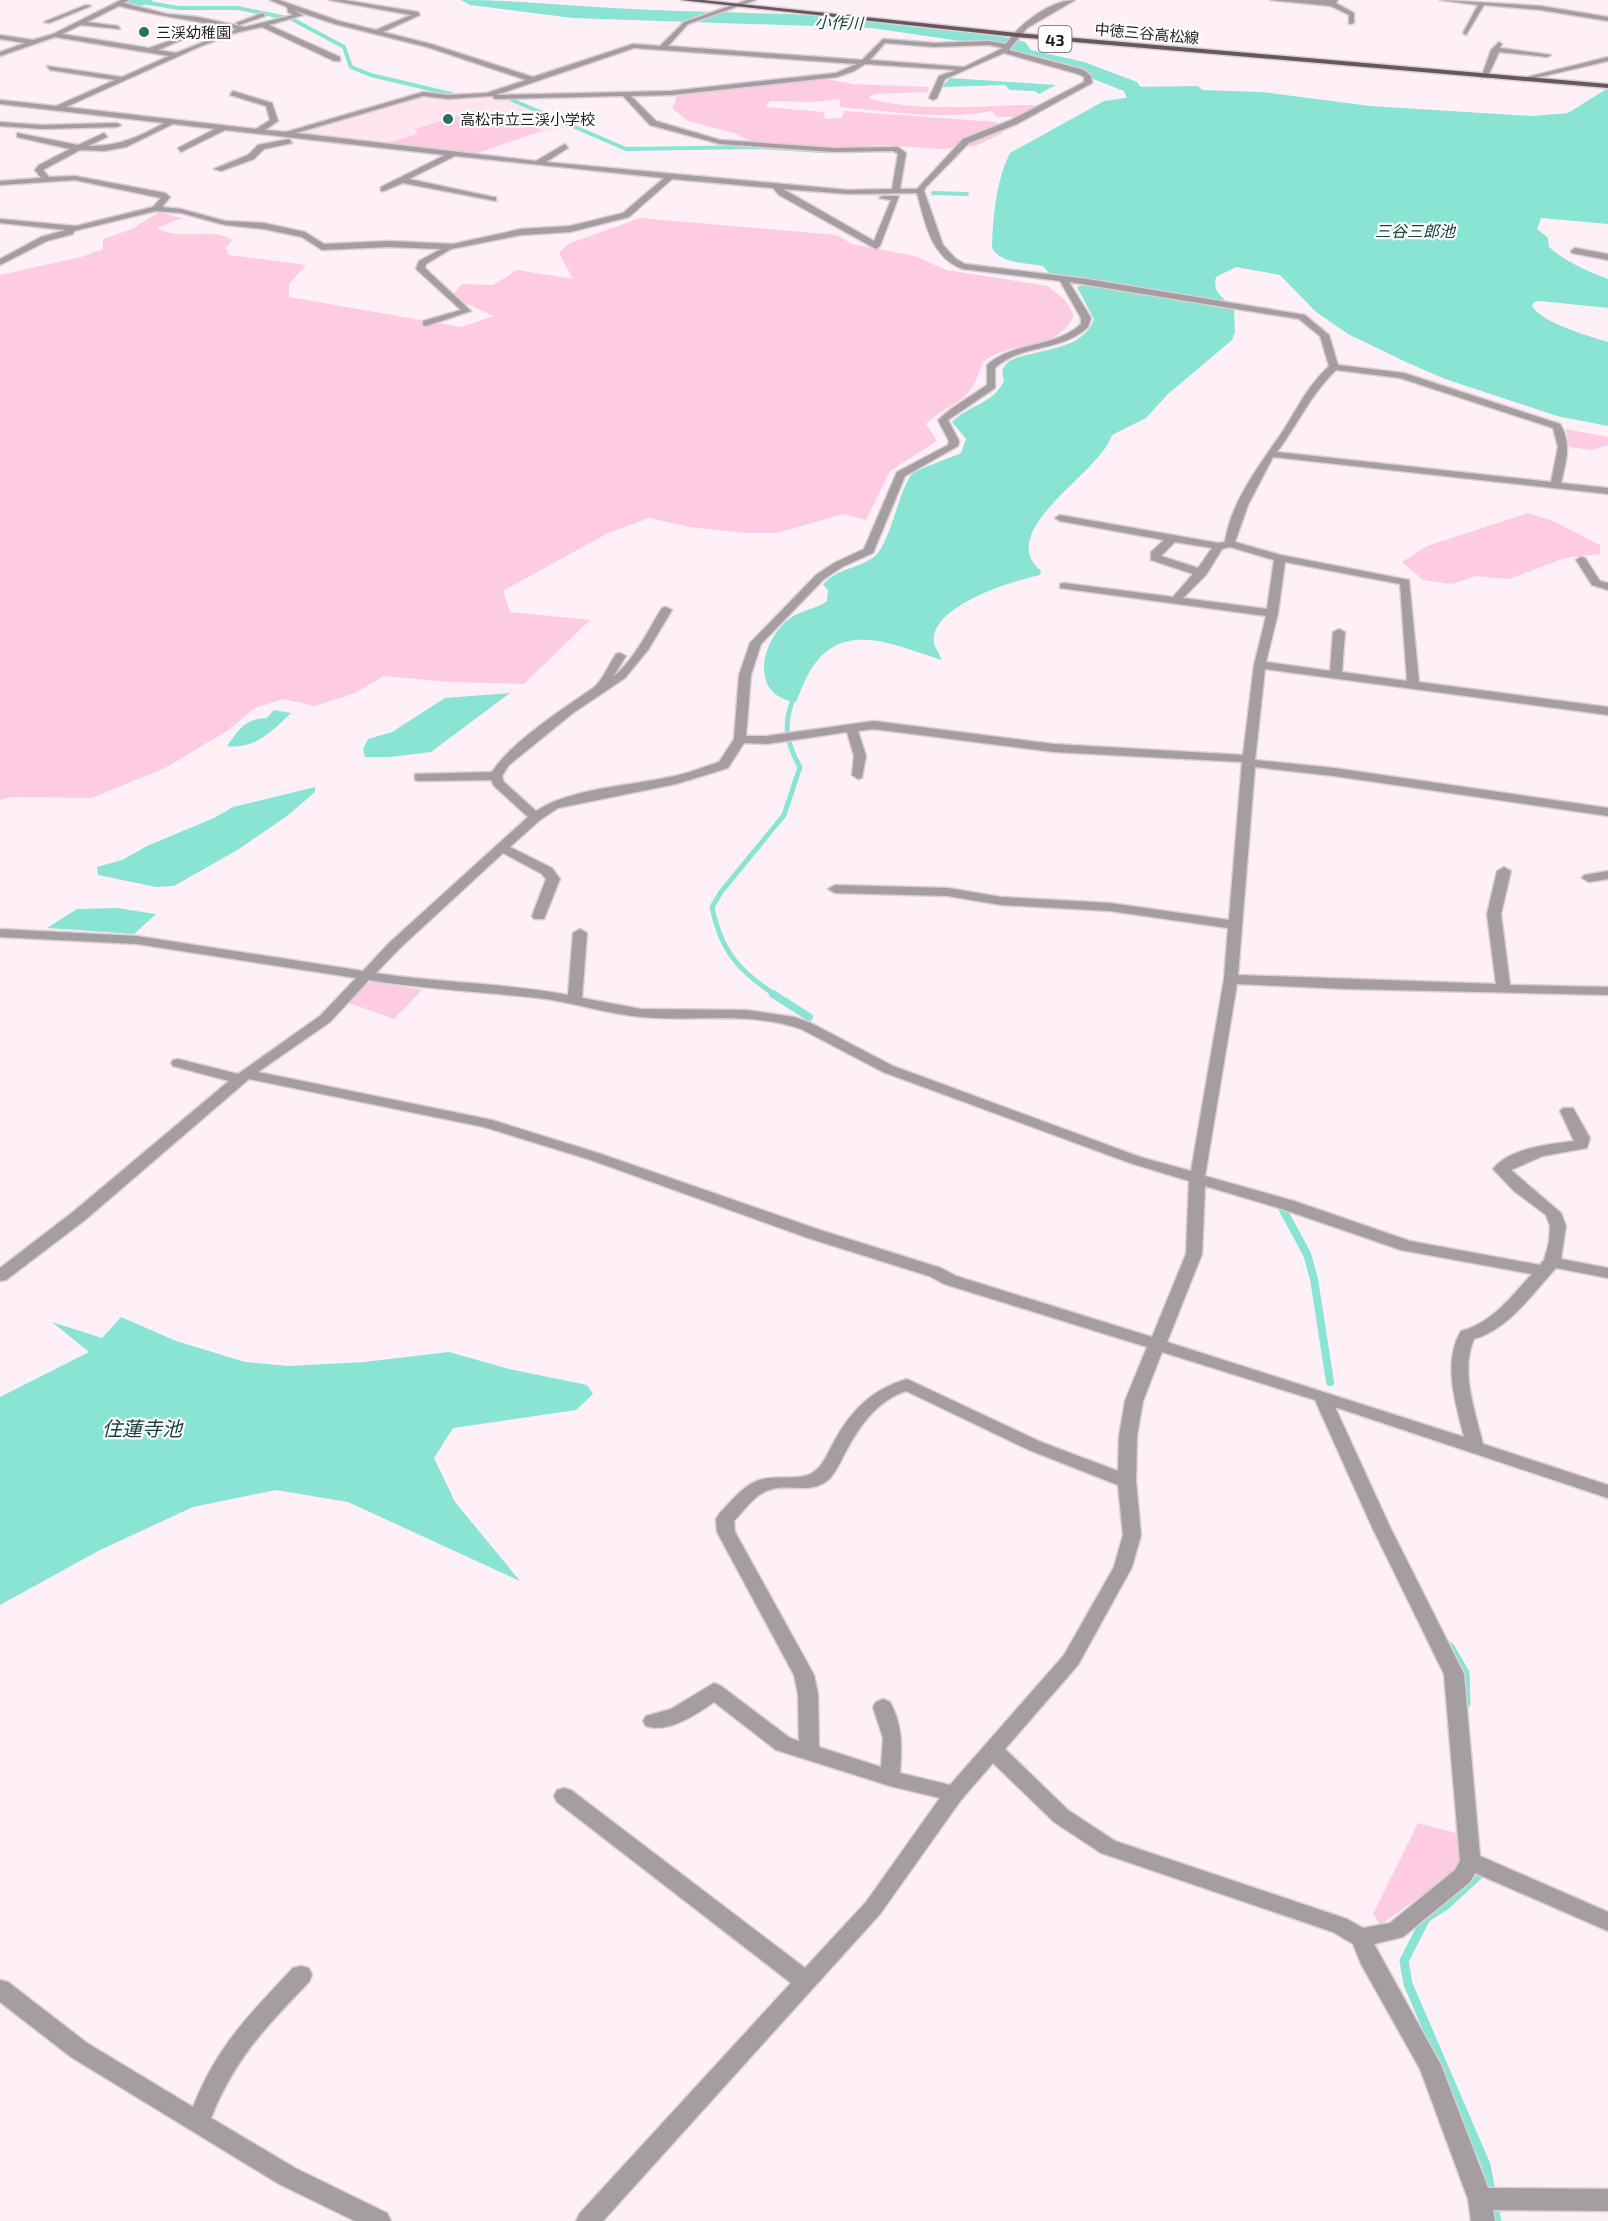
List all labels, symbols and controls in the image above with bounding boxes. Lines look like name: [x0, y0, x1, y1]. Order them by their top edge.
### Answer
water label: 小作川: [815, 12, 865, 32]
street label: 中徳三谷高松線: [1094, 19, 1200, 47]
place label: 三渓幼稚園: [156, 23, 231, 41]
marker: 三渓幼稚園: [137, 25, 151, 39]
road number: 43: [1038, 26, 1072, 52]
place label: 高松市立三渓小学校: [460, 110, 595, 128]
marker: 高松市立三渓小学校: [441, 112, 455, 126]
water label: 三谷三郎池: [1375, 221, 1457, 240]
water label: 住蓮寺池: [102, 1416, 184, 1440]

